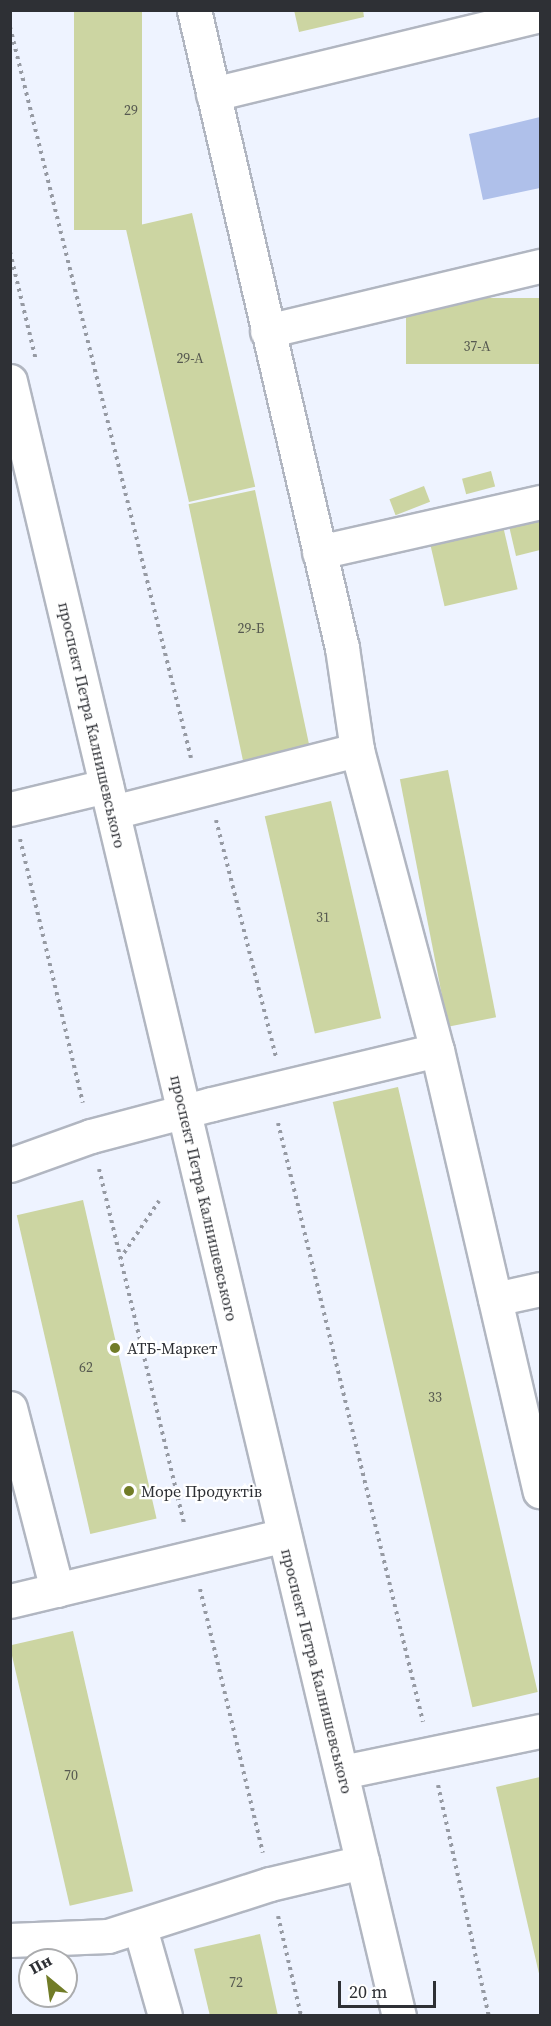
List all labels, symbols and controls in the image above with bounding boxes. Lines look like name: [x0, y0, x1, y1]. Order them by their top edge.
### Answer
house number: 29: [124, 102, 138, 118]
house number: 37-А: [463, 338, 491, 354]
house number: 29-А: [176, 350, 204, 366]
street label: проспект Петра Калнишевського: [54, 600, 130, 850]
house number: 29-Б: [237, 620, 265, 636]
house number: 31: [316, 909, 330, 925]
street label: проспект Петра Калнишевського: [166, 1073, 242, 1323]
place label: АТБ-Маркет: [127, 1338, 217, 1358]
marker: АТБ-Маркет: [108, 1341, 122, 1355]
house number: 62: [79, 1359, 93, 1375]
house number: 33: [428, 1389, 442, 1405]
place label: Море Продуктiв: [141, 1481, 262, 1501]
marker: Море Продуктiв: [122, 1484, 136, 1498]
street label: проспект Петра Калнишевського: [277, 1546, 357, 1796]
house number: 70: [64, 1767, 78, 1783]
north arrow: [18, 1948, 78, 2008]
text: Пн: [25, 1949, 55, 1979]
scale bar: [341, 1969, 438, 2007]
house number: 72: [229, 1974, 243, 1990]
text: 20 m: [349, 1979, 387, 2004]

